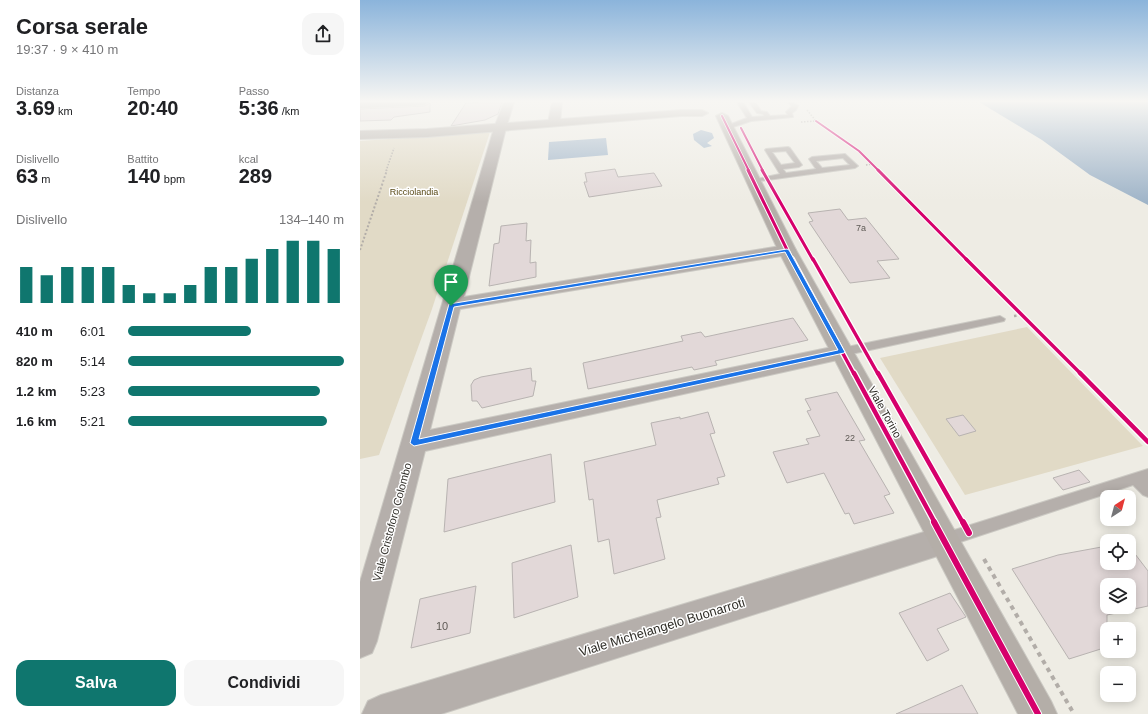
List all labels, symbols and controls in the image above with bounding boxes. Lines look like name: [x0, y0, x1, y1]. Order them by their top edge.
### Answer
button: share: [302, 13, 344, 55]
text: Corsa serale: [16, 14, 148, 39]
text: 19:37 · 9 × 410 m: [16, 42, 118, 57]
text: Distanza: [16, 85, 59, 97]
text: Tempo: [127, 85, 160, 97]
text: Passo: [239, 85, 269, 97]
text: 3.69: [16, 97, 55, 119]
text: 20:40: [127, 97, 178, 119]
text: 5:36: [239, 97, 279, 119]
text: km: [55, 105, 73, 117]
text: /km: [279, 105, 299, 117]
text: Dislivello: [16, 153, 59, 165]
text: Battito: [127, 153, 159, 165]
text: kcal: [239, 153, 258, 165]
text: 63: [16, 165, 38, 187]
text: 140: [127, 165, 161, 187]
text: 289: [239, 165, 272, 187]
text: m: [38, 173, 50, 185]
text: bpm: [161, 173, 185, 185]
park label: Ricciolandia: [390, 187, 438, 197]
text: Dislivello: [16, 212, 67, 227]
text: 134–140 m: [279, 212, 344, 227]
house number: 7a: [856, 223, 866, 233]
pin: [434, 265, 468, 306]
icon: arrive: [440, 271, 462, 293]
text: 410 m: [16, 324, 53, 339]
text: 6:01: [80, 324, 105, 339]
text: 820 m: [16, 354, 53, 369]
text: 5:14: [80, 354, 105, 369]
text: 1.2 km: [16, 384, 56, 399]
text: 5:23: [80, 384, 105, 399]
street label: Viale Torino: [866, 384, 904, 440]
text: 1.6 km: [16, 414, 56, 429]
text: 5:21: [80, 414, 105, 429]
house number: 22: [845, 433, 855, 443]
street label: Viale Cristoforo Colombo: [370, 461, 414, 583]
north arrow: [1100, 490, 1136, 526]
map controls: [1100, 490, 1136, 702]
button: locate: [1100, 534, 1136, 570]
button: layers: [1100, 578, 1136, 614]
street label: Viale Michelangelo Buonarroti: [577, 595, 747, 659]
house number: 10: [436, 620, 448, 632]
button: +: [1100, 622, 1136, 658]
button: Salva: [16, 660, 176, 706]
button: Condividi: [184, 660, 344, 706]
button: −: [1100, 666, 1136, 702]

